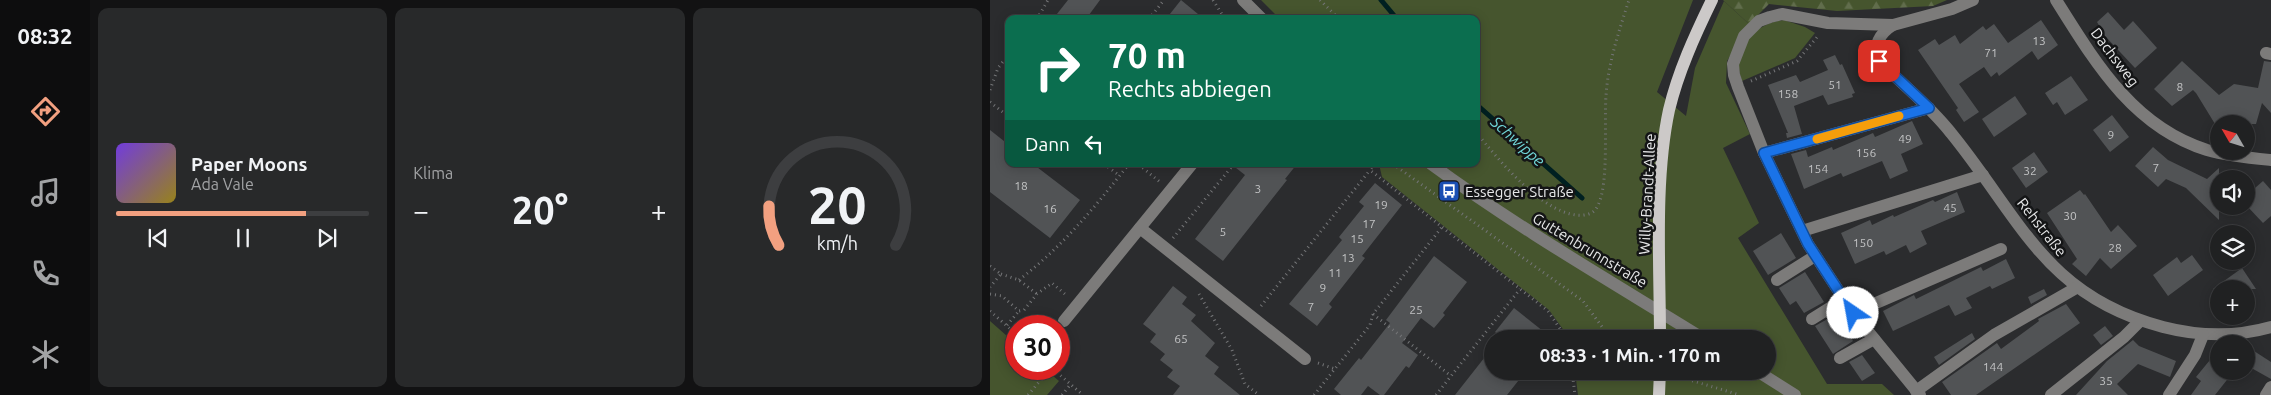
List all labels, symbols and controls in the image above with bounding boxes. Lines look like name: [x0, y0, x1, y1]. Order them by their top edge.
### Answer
text: 08:32: [17, 23, 73, 48]
street label: Dachsweg: [2087, 24, 2143, 90]
house number: 13: [2032, 34, 2046, 47]
icon: right: [1025, 35, 1090, 100]
text: 70 m: [1108, 35, 1186, 75]
pin: [1858, 40, 1900, 82]
house number: 71: [1984, 46, 1998, 59]
icon: arrive: [1865, 47, 1893, 75]
text: Rechts abbiegen: [1108, 76, 1272, 101]
house number: 51: [1828, 78, 1842, 91]
house number: 8: [2177, 80, 2184, 93]
house number: 158: [1778, 87, 1798, 100]
icon: directions: [28, 94, 63, 129]
water label: Schwippe: [1487, 112, 1548, 170]
north arrow: [2210, 115, 2255, 160]
map controls: [2210, 115, 2255, 380]
house number: 9: [2108, 128, 2114, 141]
icon: left: [1080, 130, 1108, 158]
house number: 49: [1898, 132, 1912, 145]
text: Dann: [1025, 133, 1070, 155]
street label: Willy-Brandt-Allee: [1635, 133, 1659, 255]
house number: 156: [1856, 146, 1876, 159]
text: Paper Moons: [191, 153, 308, 175]
house number: 7: [2153, 161, 2159, 174]
house number: 154: [1808, 162, 1828, 175]
text: Klima: [413, 164, 453, 182]
house number: 32: [2023, 164, 2037, 177]
button: sound: [2210, 170, 2255, 215]
icon: music: [28, 175, 63, 210]
text: Ada Vale: [191, 175, 254, 193]
text: 20: [808, 176, 867, 234]
house number: 18: [1014, 179, 1028, 192]
bus stop icon: Essegger Straße: [1437, 179, 1461, 203]
house number: 3: [1255, 182, 1261, 195]
place label: Essegger Straße: [1465, 183, 1574, 200]
text: 20°: [512, 189, 568, 231]
street label: Rehstraße: [2014, 194, 2070, 260]
text: −: [413, 195, 429, 226]
text: +: [651, 195, 667, 226]
house number: 19: [1374, 198, 1388, 211]
house number: 45: [1943, 201, 1957, 214]
house number: 16: [1043, 202, 1057, 215]
street label: Guttenbrunnstraße: [1530, 209, 1650, 291]
house number: 30: [2063, 209, 2077, 222]
house number: 17: [1362, 217, 1376, 230]
icon: previous: [144, 224, 172, 252]
icon: pause: [229, 224, 257, 252]
icon: next: [313, 224, 341, 252]
house number: 5: [1220, 225, 1226, 238]
button: layers: [2210, 225, 2255, 270]
house number: 15: [1350, 232, 1364, 245]
text: km/h: [817, 233, 858, 253]
house number: 150: [1853, 236, 1873, 249]
house number: 28: [2108, 241, 2122, 254]
house number: 13: [1341, 251, 1355, 264]
icon: phone: [28, 256, 63, 291]
house number: 11: [1328, 266, 1342, 279]
button: +: [2210, 280, 2255, 325]
house number: 9: [1320, 281, 1326, 294]
position arrow: [1826, 286, 1878, 338]
house number: 7: [1308, 300, 1314, 313]
house number: 25: [1409, 303, 1423, 316]
speed limit sign: 30: [1005, 315, 1070, 380]
house number: 65: [1174, 332, 1188, 345]
button: −: [2210, 335, 2255, 380]
icon: climate: [28, 337, 63, 372]
text: 08:33 · 1 Min. · 170 m: [1539, 344, 1721, 366]
house number: 144: [1983, 360, 2003, 373]
house number: 35: [2099, 374, 2113, 387]

